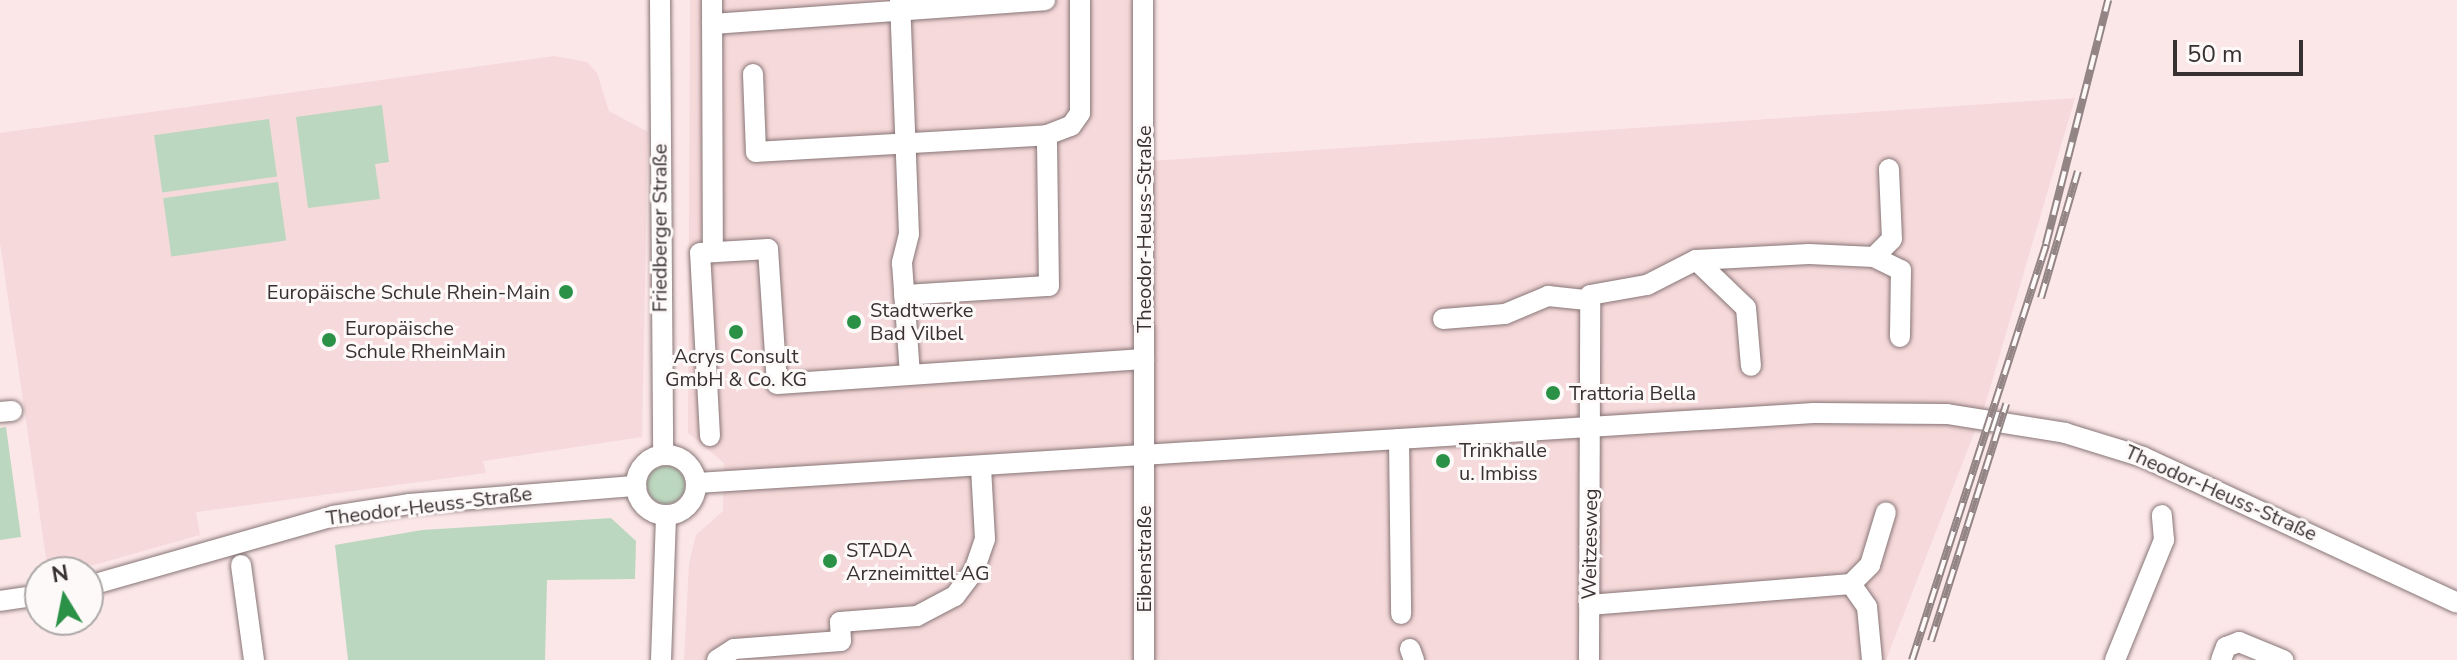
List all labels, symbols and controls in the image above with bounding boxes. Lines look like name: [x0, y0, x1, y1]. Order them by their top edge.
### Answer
scale bar: [2177, 24, 2307, 74]
text: 50 m: [2187, 38, 2243, 70]
street label: Theodor-Heuss-Straße: [1132, 125, 1156, 333]
street label: Friedberger Straße: [648, 144, 672, 312]
place label: Europäische Schule Rhein-Main: [267, 280, 550, 304]
marker: Europäische Schule Rhein-Main: [557, 283, 575, 301]
place label: Stadtwerke Bad Vilbel: [870, 298, 974, 345]
marker: Stadtwerke Bad Vilbel: [845, 313, 863, 331]
place label: Europäische Schule RheinMain: [345, 316, 506, 363]
marker: Acrys Consult GmbH & Co. KG: [727, 323, 745, 341]
marker: Europäische Schule RheinMain: [320, 331, 338, 349]
place label: Acrys Consult GmbH & Co. KG: [665, 344, 807, 391]
place label: Trattoria Bella: [1569, 381, 1696, 405]
marker: Trattoria Bella: [1544, 384, 1562, 402]
place label: Trinkhalle u. Imbiss: [1459, 438, 1547, 485]
street label: Theodor-Heuss-Straße: [2121, 440, 2321, 546]
marker: Trinkhalle u. Imbiss: [1434, 452, 1452, 470]
street label: Theodor-Heuss-Straße: [325, 481, 533, 531]
street label: Weitzesweg: [1577, 488, 1603, 600]
street label: Eibenstraße: [1132, 505, 1156, 613]
place label: STADA Arzneimittel AG: [846, 538, 990, 585]
marker: STADA Arzneimittel AG: [821, 552, 839, 570]
north arrow: [24, 556, 104, 636]
text: N: [49, 558, 71, 591]

